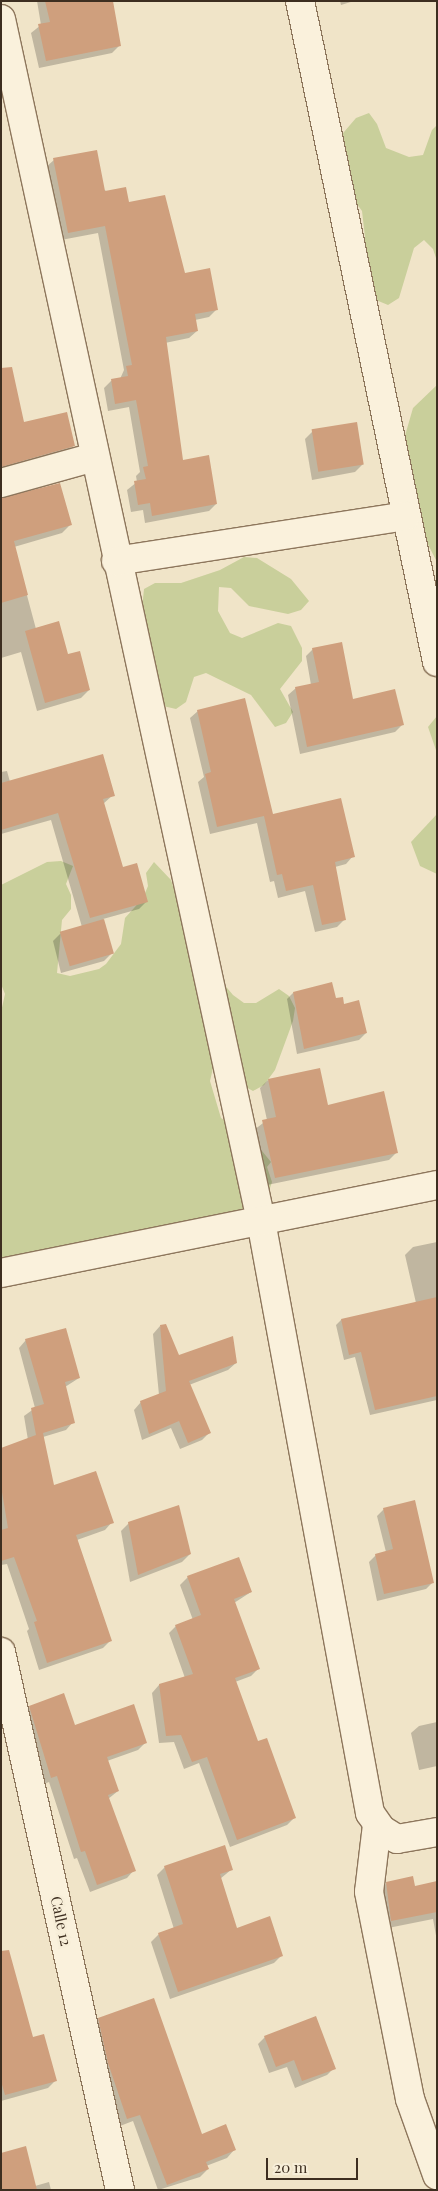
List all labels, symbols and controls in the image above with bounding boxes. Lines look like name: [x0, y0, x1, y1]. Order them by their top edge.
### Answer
street label: Calle 12: [47, 1895, 75, 1947]
scale bar: [268, 2148, 360, 2180]
text: 20 m: [274, 2157, 307, 2177]

